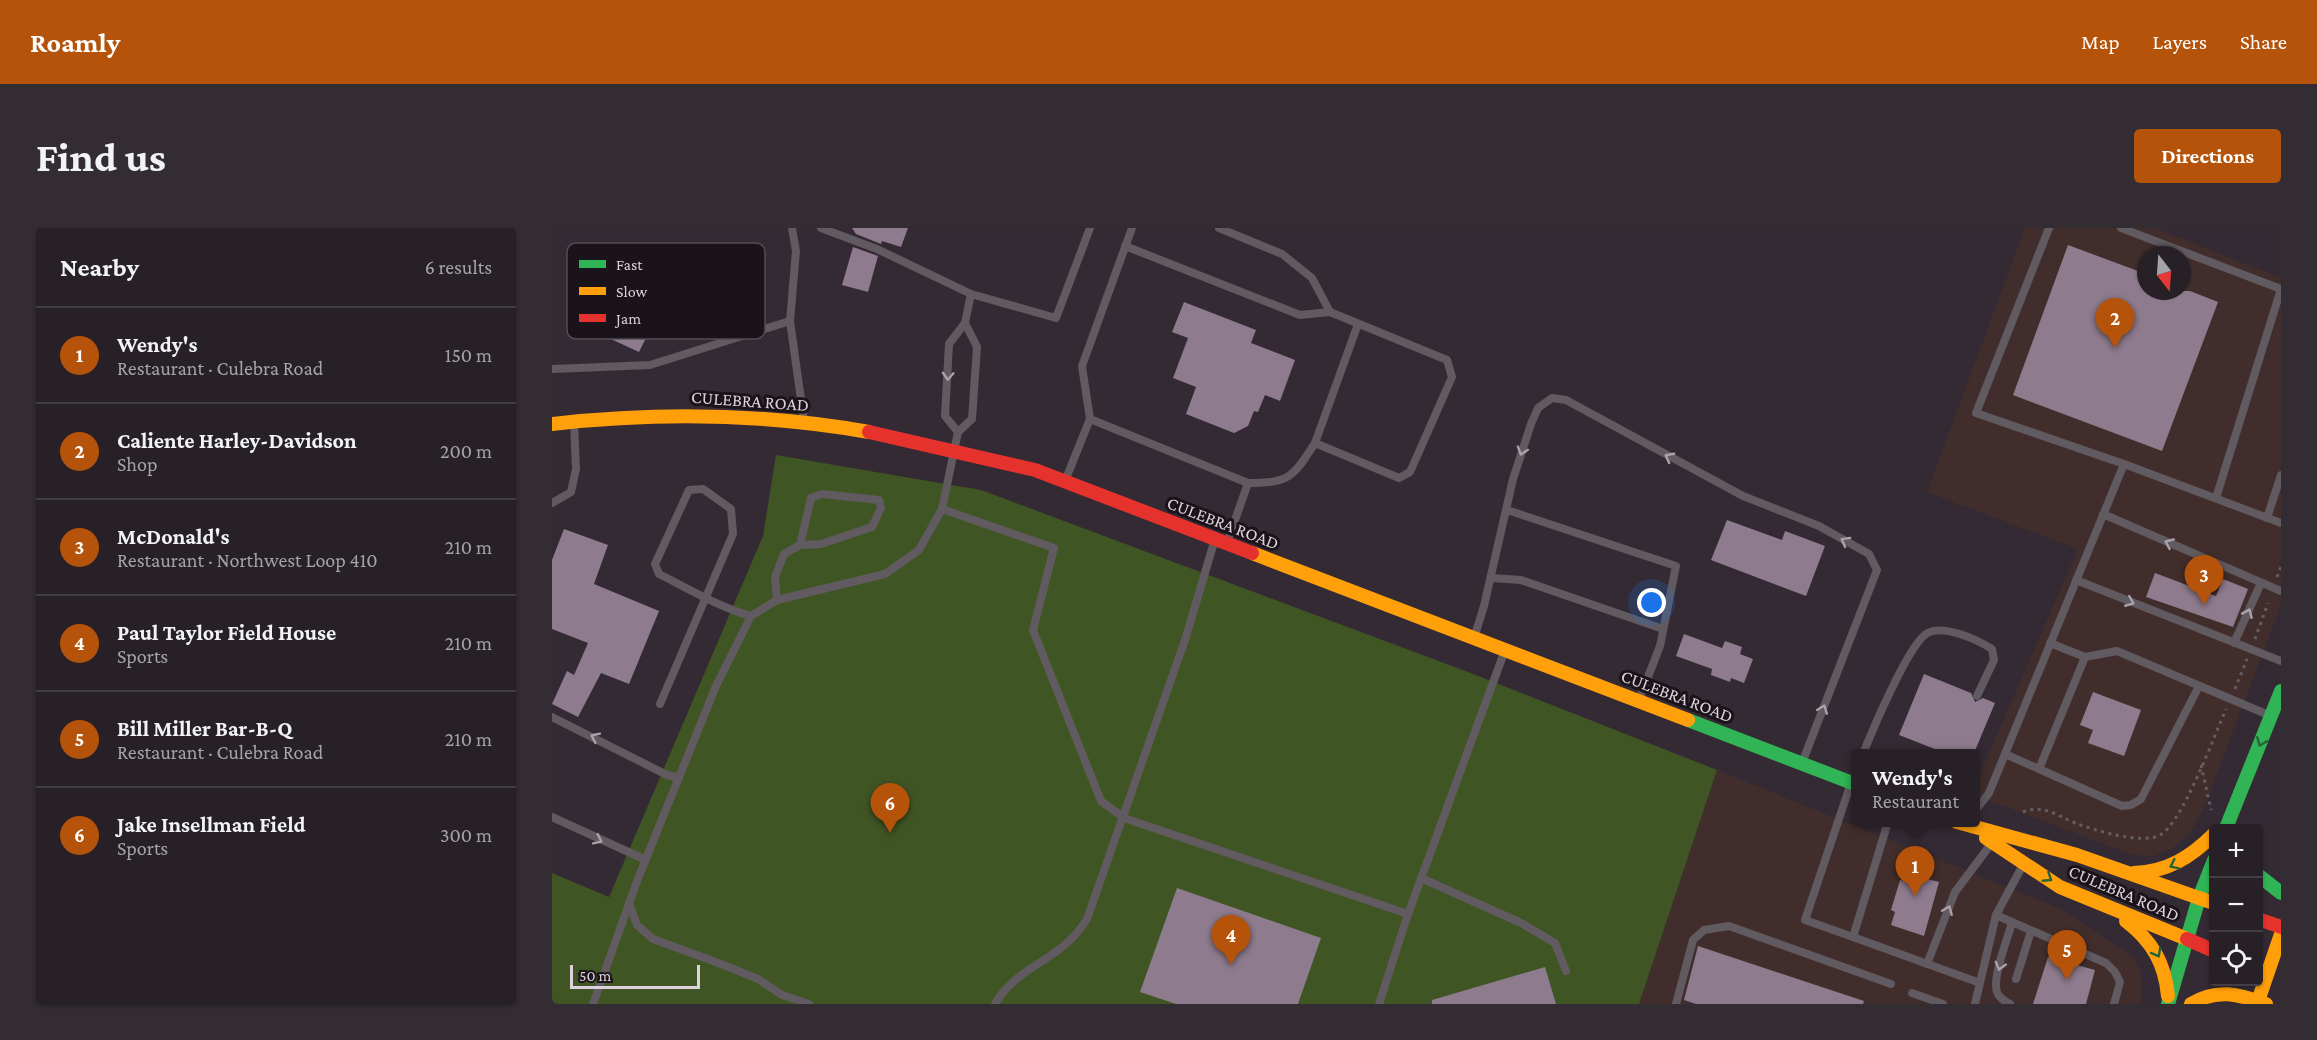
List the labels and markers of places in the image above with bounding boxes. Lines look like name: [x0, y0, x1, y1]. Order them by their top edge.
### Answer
pin: 2: [2096, 298, 2134, 348]
pin: 3: [2184, 556, 2224, 605]
pin: 6: [870, 784, 910, 833]
pin: 1: [1896, 846, 1934, 896]
pin: 4: [1212, 916, 1250, 965]
pin: 5: [2048, 930, 2086, 980]

